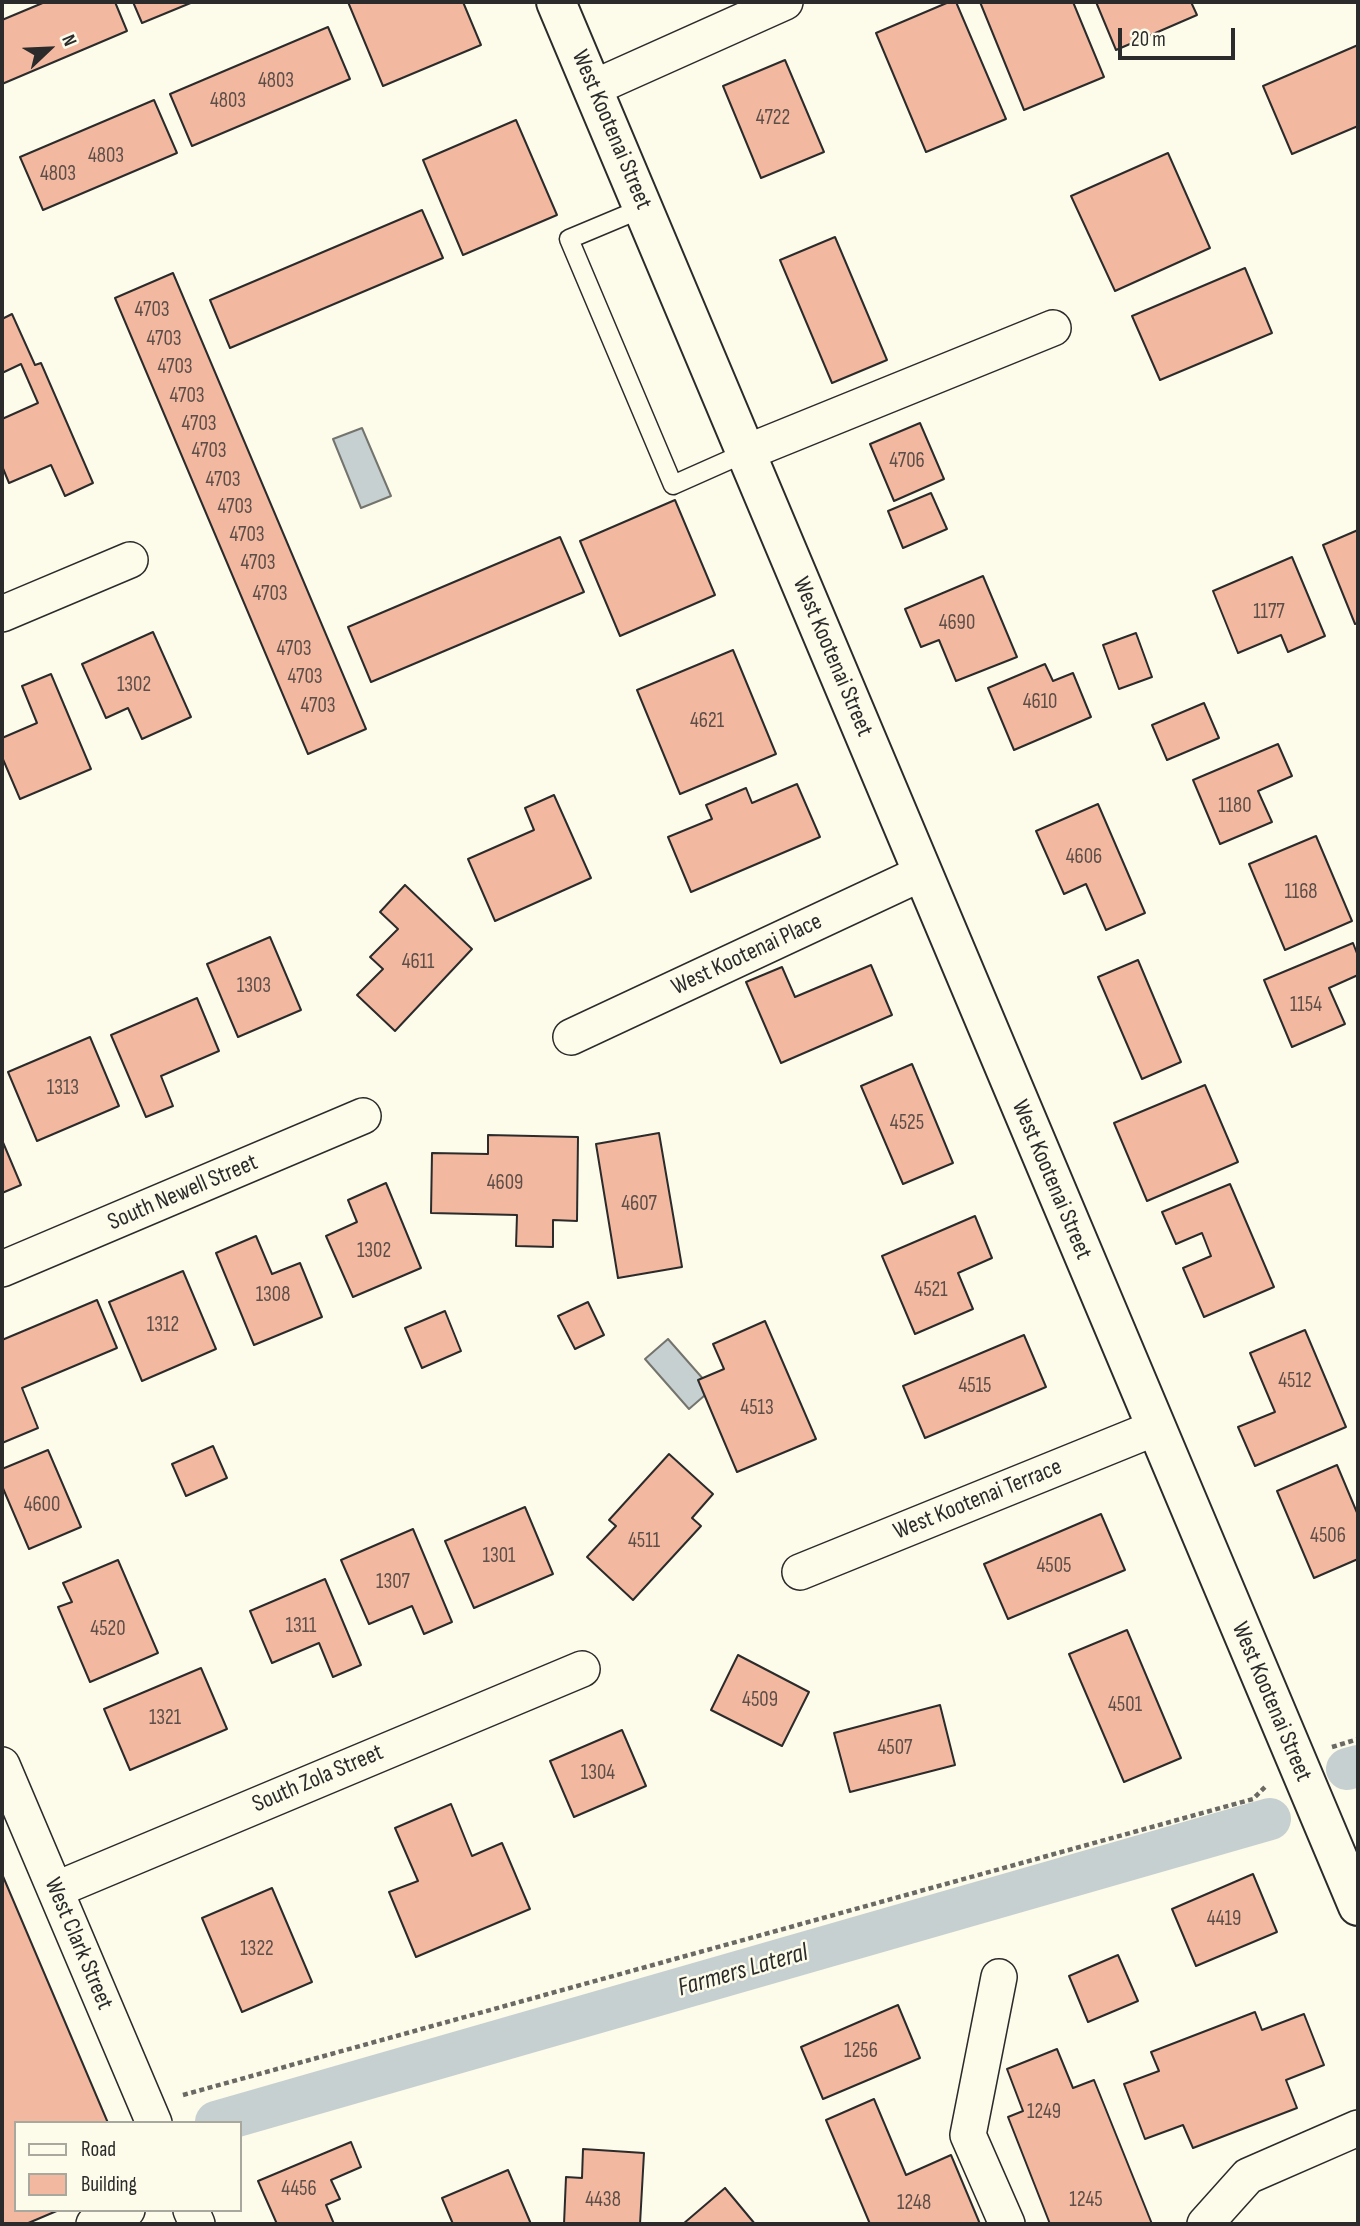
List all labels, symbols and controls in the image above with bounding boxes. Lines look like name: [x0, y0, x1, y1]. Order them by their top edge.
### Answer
north arrow: [14, 14, 84, 84]
scale bar: [1122, 14, 1239, 58]
text: 20 m: [1131, 27, 1166, 52]
text: N: [56, 31, 81, 50]
street label: West Kootenai Street: [564, 46, 658, 214]
house number: 4803: [258, 69, 294, 95]
house number: 4803: [210, 89, 246, 115]
house number: 4722: [756, 106, 790, 132]
house number: 4803: [88, 144, 124, 170]
house number: 4803: [40, 162, 76, 188]
house number: 4703: [134, 298, 170, 324]
house number: 4703: [146, 327, 182, 353]
house number: 4703: [157, 355, 193, 381]
house number: 4703: [169, 384, 205, 410]
house number: 4703: [181, 412, 217, 438]
house number: 4703: [191, 439, 227, 465]
house number: 4706: [889, 449, 925, 475]
house number: 4703: [205, 468, 241, 494]
house number: 4703: [217, 495, 253, 521]
house number: 4703: [229, 523, 265, 549]
house number: 4703: [240, 551, 276, 577]
street label: West Kootenai Street: [785, 573, 879, 741]
house number: 4703: [252, 582, 288, 608]
house number: 1177: [1253, 600, 1285, 626]
house number: 4690: [939, 611, 975, 637]
house number: 4703: [276, 637, 312, 663]
house number: 4703: [287, 665, 323, 691]
house number: 1302: [117, 673, 151, 699]
house number: 4610: [1023, 690, 1057, 716]
house number: 4703: [300, 694, 336, 720]
house number: 4621: [690, 709, 724, 735]
house number: 1180: [1218, 794, 1252, 820]
house number: 4606: [1066, 845, 1102, 871]
house number: 1168: [1284, 880, 1318, 906]
street label: West Kootenai Place: [667, 908, 827, 1002]
house number: 4611: [402, 950, 434, 976]
house number: 1303: [237, 974, 271, 1000]
house number: 1154: [1290, 993, 1322, 1019]
house number: 1313: [47, 1076, 79, 1102]
street label: West Kootenai Street: [1004, 1096, 1098, 1264]
house number: 4525: [890, 1111, 924, 1137]
street label: South Newell Street: [104, 1149, 262, 1237]
house number: 4609: [487, 1171, 523, 1197]
house number: 4607: [621, 1192, 657, 1218]
house number: 1302: [357, 1239, 391, 1265]
house number: 4521: [914, 1278, 948, 1304]
house number: 1308: [256, 1283, 290, 1309]
house number: 1312: [147, 1313, 179, 1339]
house number: 4512: [1278, 1369, 1312, 1395]
house number: 4515: [958, 1374, 992, 1400]
house number: 4513: [740, 1396, 774, 1422]
street label: West Kootenai Terrace: [890, 1453, 1066, 1547]
house number: 4600: [24, 1493, 60, 1519]
house number: 4506: [1310, 1524, 1346, 1550]
house number: 4511: [628, 1529, 660, 1555]
house number: 1301: [483, 1544, 515, 1570]
house number: 4505: [1036, 1554, 1072, 1580]
house number: 1307: [376, 1570, 410, 1596]
house number: 1311: [286, 1614, 316, 1640]
house number: 4520: [90, 1617, 126, 1643]
street label: West Kootenai Street: [1224, 1618, 1318, 1786]
house number: 4509: [742, 1688, 778, 1714]
house number: 4501: [1108, 1693, 1142, 1719]
house number: 1321: [149, 1706, 181, 1732]
house number: 4507: [878, 1736, 912, 1762]
street label: South Zola Street: [248, 1739, 388, 1819]
house number: 1304: [581, 1761, 615, 1787]
street label: West Clark Street: [37, 1874, 119, 2014]
house number: 4419: [1207, 1907, 1241, 1933]
house number: 1322: [240, 1937, 274, 1963]
water label: Farmers Lateral: [675, 1938, 811, 2004]
house number: 1256: [844, 2039, 878, 2065]
house number: 1249: [1027, 2100, 1061, 2126]
legend: [14, 2121, 242, 2212]
text: Road: [81, 2137, 116, 2162]
text: Building: [81, 2172, 137, 2197]
house number: 4456: [281, 2177, 317, 2203]
house number: 4438: [585, 2188, 621, 2214]
house number: 1245: [1069, 2188, 1103, 2214]
house number: 1248: [897, 2191, 931, 2217]

